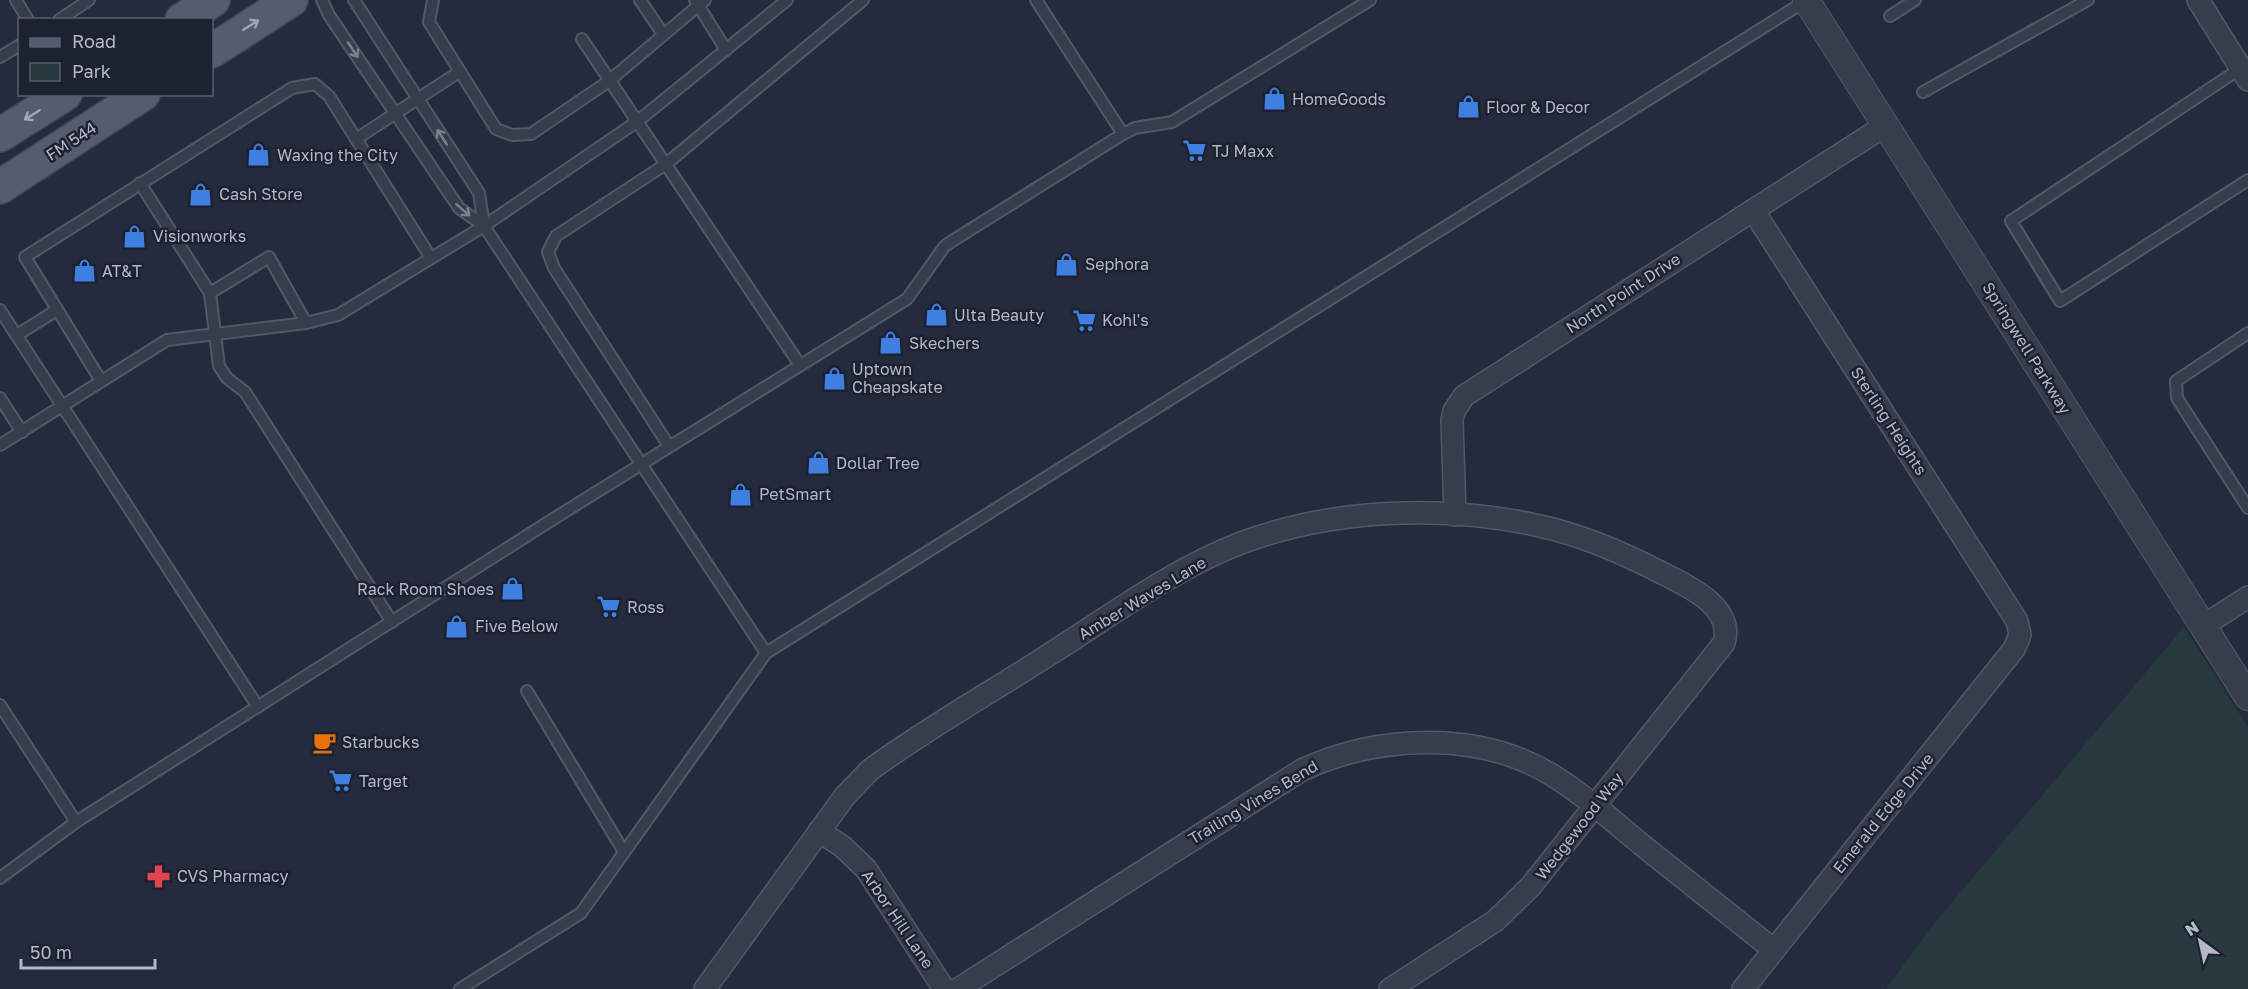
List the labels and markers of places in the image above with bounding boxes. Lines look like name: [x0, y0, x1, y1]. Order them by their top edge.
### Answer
shop icon: HomeGoods: [1261, 86, 1287, 112]
place label: HomeGoods: [1292, 89, 1386, 109]
shop icon: Floor & Decor: [1455, 94, 1481, 120]
place label: Floor & Decor: [1486, 97, 1590, 117]
supermarket icon: TJ Maxx: [1181, 138, 1207, 164]
place label: TJ Maxx: [1212, 141, 1274, 161]
shop icon: Waxing the City: [246, 142, 272, 168]
place label: Waxing the City: [277, 145, 398, 165]
shop icon: Cash Store: [188, 181, 214, 207]
place label: Cash Store: [219, 184, 303, 204]
shop icon: Visionworks: [122, 223, 148, 249]
place label: Visionworks: [153, 226, 246, 246]
shop icon: Sephora: [1054, 251, 1080, 277]
place label: Sephora: [1085, 254, 1149, 274]
shop icon: AT&T: [71, 258, 97, 284]
place label: AT&T: [102, 261, 142, 281]
shop icon: Ulta Beauty: [923, 302, 949, 328]
place label: Ulta Beauty: [954, 305, 1044, 325]
supermarket icon: Kohl's: [1071, 307, 1097, 333]
place label: Kohl's: [1102, 310, 1149, 330]
shop icon: Skechers: [878, 330, 904, 356]
place label: Skechers: [909, 333, 980, 353]
place label: Uptown Cheapskate: [852, 359, 943, 397]
shop icon: Uptown Cheapskate: [821, 365, 847, 391]
shop icon: Dollar Tree: [805, 450, 831, 476]
place label: Dollar Tree: [836, 453, 919, 473]
shop icon: PetSmart: [728, 481, 754, 507]
place label: PetSmart: [759, 484, 831, 504]
shop icon: Rack Room Shoes: [499, 576, 525, 602]
place label: Rack Room Shoes: [357, 579, 494, 599]
supermarket icon: Ross: [596, 594, 622, 620]
place label: Ross: [627, 597, 664, 617]
shop icon: Five Below: [444, 613, 470, 639]
place label: Five Below: [475, 616, 558, 636]
cafe icon: Starbucks: [311, 729, 337, 755]
place label: Starbucks: [342, 732, 419, 752]
supermarket icon: Target: [328, 768, 354, 794]
place label: Target: [359, 771, 408, 791]
pharmacy icon: CVS Pharmacy: [146, 863, 172, 889]
place label: CVS Pharmacy: [177, 866, 288, 886]

